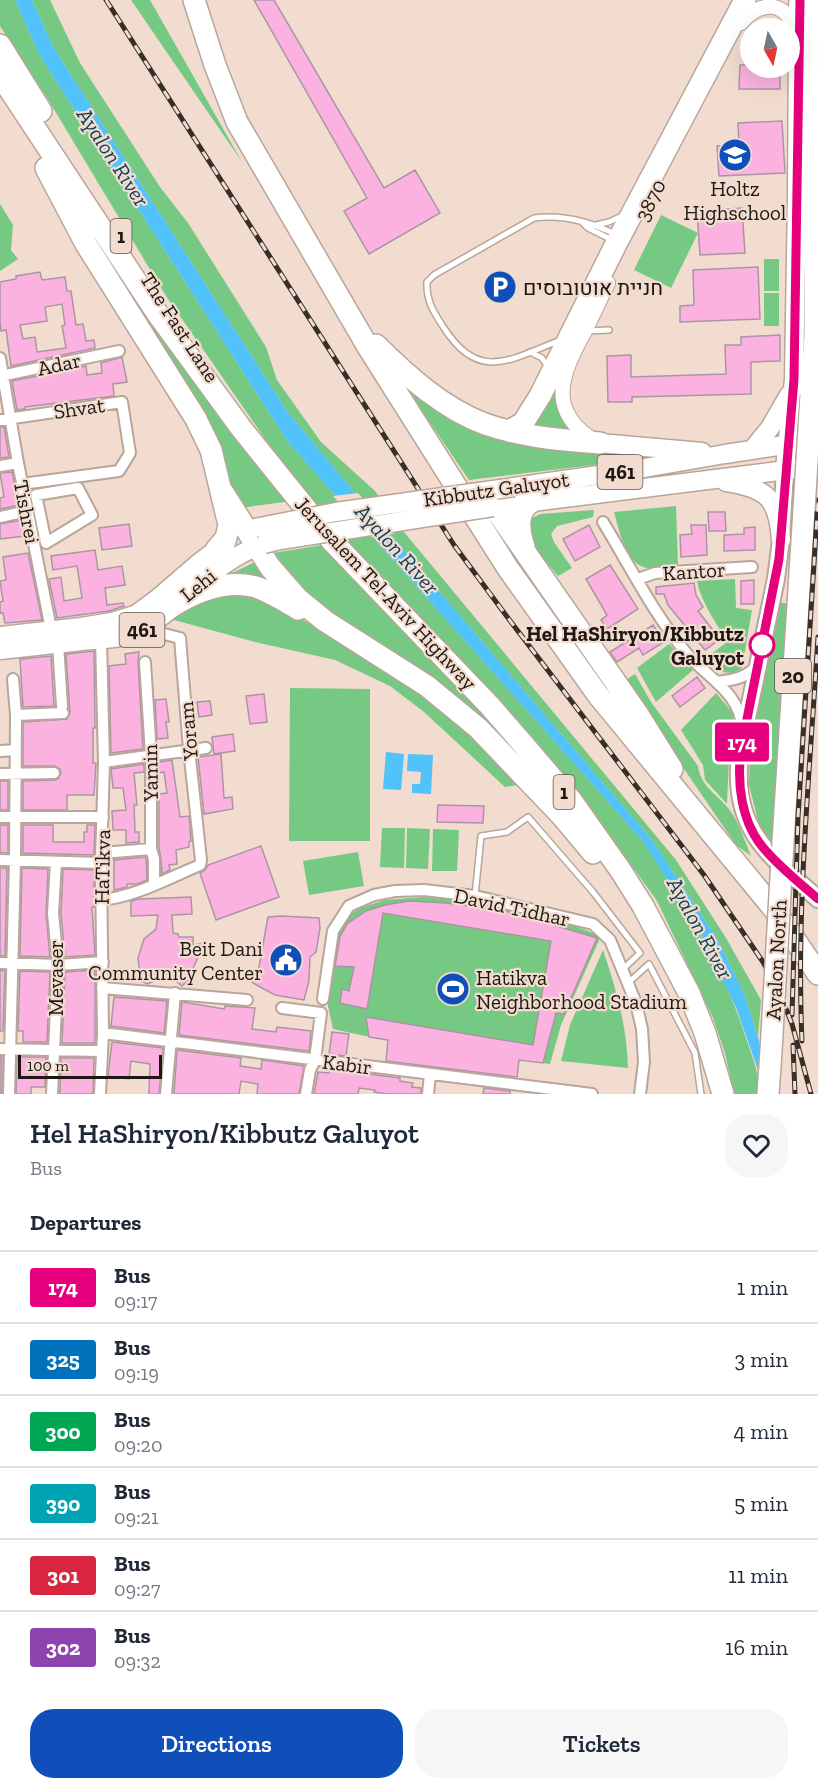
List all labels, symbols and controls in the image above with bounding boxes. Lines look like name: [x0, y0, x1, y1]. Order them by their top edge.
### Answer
north arrow: [740, 18, 800, 78]
map controls: [740, 18, 800, 78]
water label: Ayalon River: [71, 102, 155, 212]
school or university icon: Holtz Highschool: [717, 137, 753, 173]
street label: 3870: [629, 175, 671, 225]
place label: Holtz Highschool: [684, 176, 787, 225]
road number: 1: [110, 219, 132, 253]
street label: The Fast Lane: [135, 267, 225, 387]
parking icon: חניית אוטובוסים: [482, 269, 518, 305]
place label: חניית אוטובוסים: [523, 275, 663, 300]
street label: Adar: [35, 347, 83, 381]
street label: Shvat: [52, 392, 106, 424]
road number: 461: [598, 455, 642, 489]
street label: Kibbutz Galuyot: [422, 466, 571, 512]
street label: Tishrei: [9, 478, 45, 546]
street label: Jerusalem Tel-Aviv Highway: [290, 491, 482, 695]
water label: Ayalon River: [349, 497, 445, 600]
street label: Kantor: [662, 556, 726, 586]
street label: Lehi: [175, 563, 221, 607]
road number: 461: [120, 613, 164, 647]
place label: Hel HaShiryon/Kibbutz Galuyot: [526, 621, 745, 670]
marker: Hel HaShiryon/Kibbutz Galuyot: [749, 632, 775, 658]
road number: 20: [775, 659, 811, 693]
street label: Yoram: [173, 700, 203, 763]
line badge: 174: [708, 722, 777, 762]
text: 174: [727, 730, 757, 755]
street label: Yamin: [137, 744, 163, 803]
road number: 1: [554, 775, 574, 809]
street label: HaTikva: [89, 829, 115, 905]
water label: Ayalon River: [660, 871, 739, 984]
street label: David Tidhar: [452, 883, 572, 931]
street label: Ayalon North: [760, 899, 792, 1021]
place label: Beit Dani Community Center: [88, 936, 263, 985]
street label: Mevaser: [43, 940, 68, 1016]
public building icon: Beit Dani Community Center: [268, 942, 304, 978]
place label: Hatikva Neighborhood Stadium: [476, 965, 687, 1014]
sports icon: Hatikva Neighborhood Stadium: [435, 971, 471, 1007]
street label: Kabir: [321, 1049, 373, 1079]
scale bar: [18, 1052, 162, 1080]
text: 100 m: [27, 1056, 69, 1075]
button: heart: [725, 1114, 788, 1177]
text: Hel HaShiryon/Kibbutz Galuyot: [30, 1117, 419, 1150]
text: Bus: [30, 1156, 62, 1180]
text: Departures: [30, 1209, 141, 1236]
text: Bus: [114, 1262, 151, 1289]
text: 1 min: [737, 1274, 788, 1301]
text: 174: [48, 1275, 78, 1300]
text: 09:17: [114, 1289, 157, 1313]
text: Bus: [114, 1334, 151, 1361]
text: 3 min: [734, 1346, 788, 1373]
text: 325: [46, 1347, 80, 1372]
text: 09:19: [114, 1361, 159, 1385]
text: Bus: [114, 1406, 151, 1433]
text: 4 min: [733, 1418, 788, 1445]
text: 300: [45, 1419, 81, 1444]
text: 09:20: [114, 1433, 162, 1457]
text: Bus: [114, 1478, 151, 1505]
text: 5 min: [734, 1490, 788, 1517]
text: 390: [46, 1491, 80, 1516]
text: 09:21: [114, 1505, 159, 1529]
text: Bus: [114, 1550, 151, 1577]
text: 11 min: [728, 1562, 788, 1589]
text: 301: [47, 1563, 79, 1588]
text: 09:27: [114, 1577, 160, 1601]
text: Bus: [114, 1622, 151, 1649]
text: 16 min: [725, 1634, 788, 1661]
text: 302: [46, 1635, 80, 1660]
text: 09:32: [114, 1649, 161, 1673]
button: Directions: [30, 1709, 403, 1778]
button: Tickets: [415, 1709, 788, 1778]

